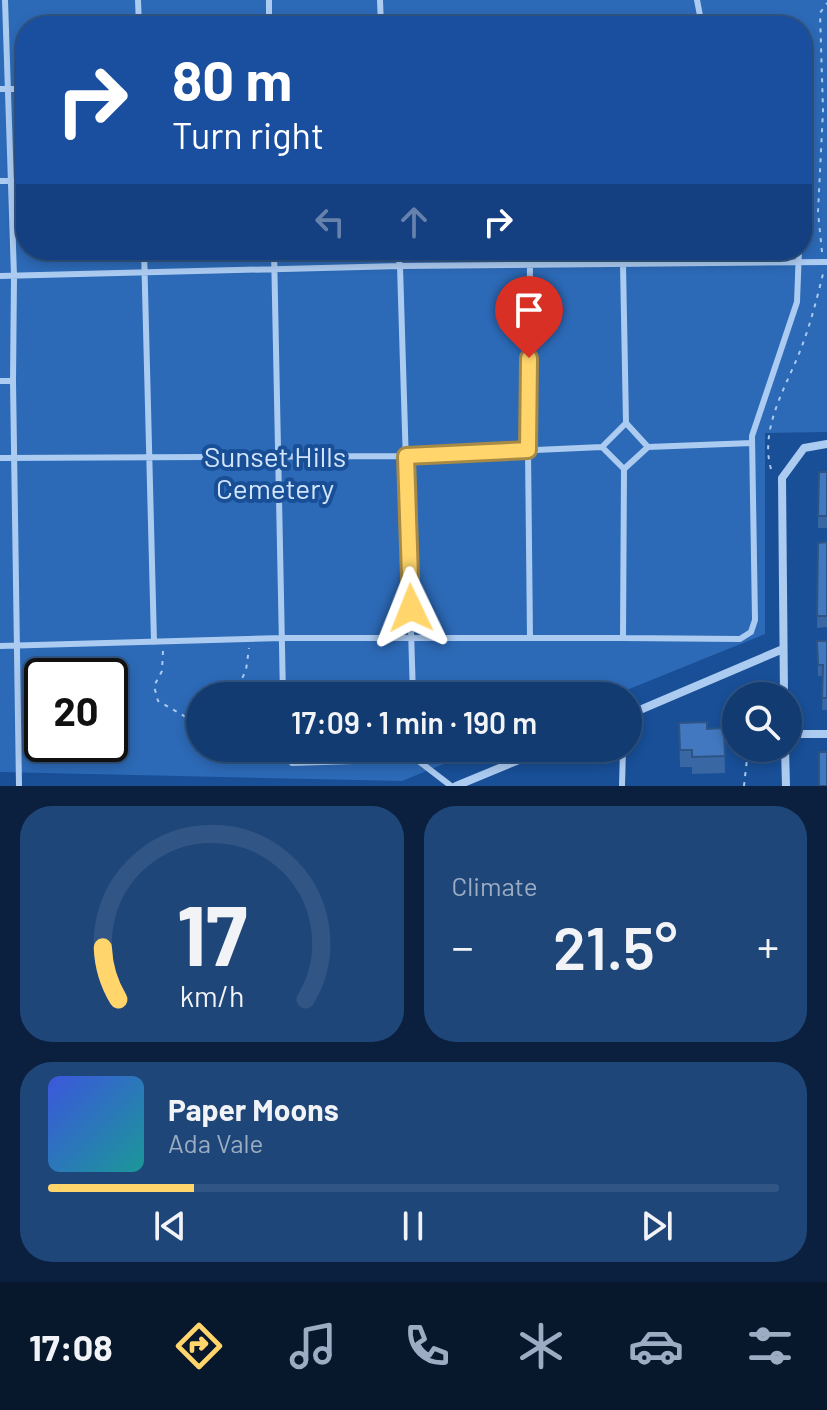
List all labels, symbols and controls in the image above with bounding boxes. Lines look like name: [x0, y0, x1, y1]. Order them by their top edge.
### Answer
text: 80 m: [172, 45, 292, 112]
icon: right: [40, 48, 144, 152]
text: Turn right: [172, 113, 324, 156]
icon: left: [308, 200, 352, 244]
icon: ahead: [392, 200, 436, 244]
icon: right: [476, 200, 520, 244]
pin: [495, 276, 563, 358]
icon: arrive: [507, 288, 551, 332]
park label: Sunset Hills Cemetery: [204, 439, 346, 505]
position arrow: [369, 566, 453, 650]
speed limit sign: 20: [24, 658, 128, 762]
map controls: [722, 682, 802, 762]
button: search: [722, 682, 802, 762]
text: 17:09 · 1 min · 190 m: [291, 704, 537, 740]
text: Climate: [452, 870, 538, 901]
text: 17: [176, 883, 247, 983]
text: 21.5°: [553, 910, 678, 982]
text: −: [452, 919, 474, 972]
text: +: [757, 919, 779, 972]
text: km/h: [179, 978, 244, 1013]
text: Paper Moons: [168, 1091, 339, 1127]
text: Ada Vale: [168, 1127, 263, 1158]
icon: previous: [148, 1204, 192, 1248]
icon: pause: [391, 1204, 435, 1248]
icon: next: [635, 1204, 679, 1248]
icon: directions: [171, 1318, 227, 1374]
icon: music: [285, 1318, 341, 1374]
icon: phone: [399, 1318, 455, 1374]
icon: climate: [513, 1318, 569, 1374]
icon: car: [628, 1318, 684, 1374]
icon: filters: [742, 1318, 798, 1374]
text: 17:08: [29, 1325, 113, 1368]

